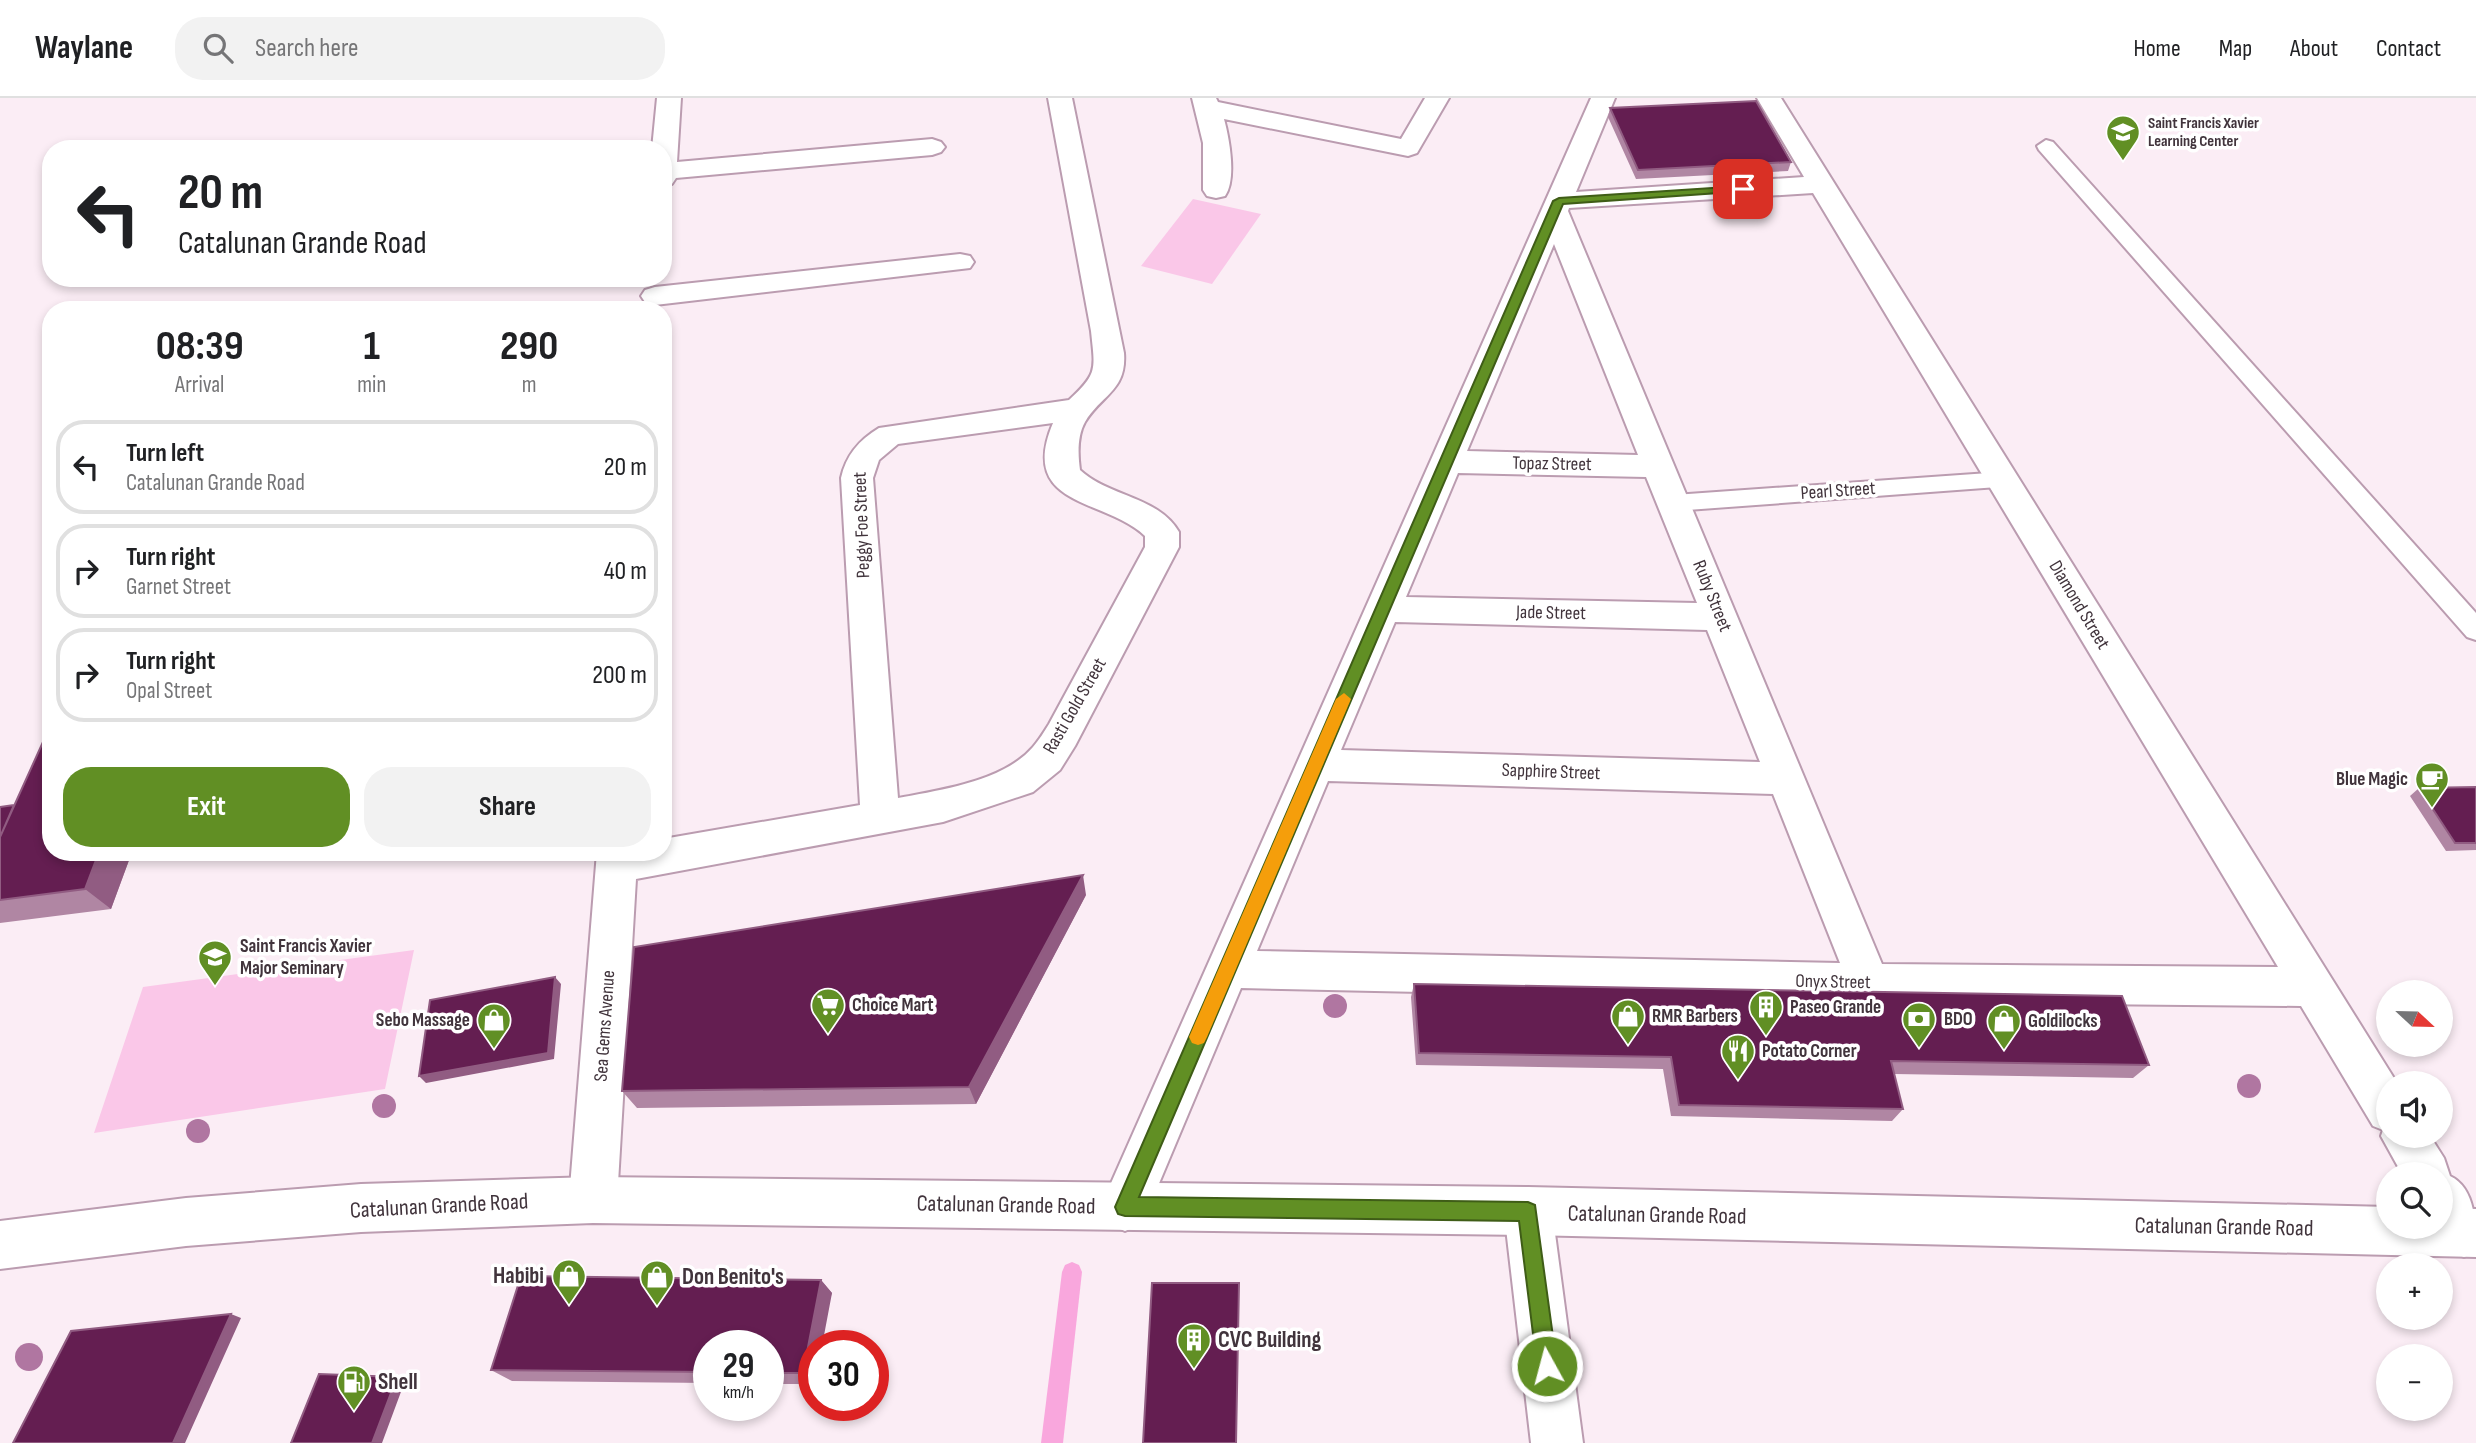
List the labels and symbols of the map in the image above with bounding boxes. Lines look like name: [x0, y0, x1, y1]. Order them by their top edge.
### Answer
school or university icon: Saint Francis Xavier Learning Center: [2104, 113, 2142, 162]
place label: Saint Francis Xavier Learning Center: [2148, 114, 2259, 151]
pin: [1713, 159, 1773, 219]
street label: Topaz Street: [1512, 452, 1592, 476]
street label: Peggy Foe Street: [849, 471, 875, 579]
street label: Pearl Street: [1800, 477, 1876, 505]
street label: Diamond Street: [2044, 556, 2115, 654]
street label: Ruby Street: [1687, 557, 1737, 635]
street label: Jade Street: [1515, 601, 1586, 625]
street label: Rasti Gold Street: [1038, 654, 1112, 758]
street label: Sapphire Street: [1501, 759, 1601, 785]
cafe icon: Blue Magic: [2413, 760, 2451, 809]
place label: Blue Magic: [2336, 768, 2408, 791]
place label: Saint Francis Xavier Major Seminary: [240, 935, 372, 980]
school or university icon: Saint Francis Xavier Major Seminary: [196, 938, 234, 987]
street label: Sea Gems Avenue: [590, 969, 620, 1083]
street label: Onyx Street: [1795, 970, 1871, 994]
north arrow: [2376, 980, 2454, 1057]
supermarket icon: Choice Mart: [809, 986, 847, 1035]
building icon: Paseo Grande: [1747, 988, 1785, 1037]
place label: Choice Mart: [852, 994, 934, 1017]
place label: Paseo Grande: [1790, 996, 1881, 1019]
shop icon: RMR Barbers: [1609, 997, 1647, 1046]
bank icon: BDO: [1900, 1000, 1938, 1049]
shop icon: Sebo Massage: [475, 1001, 513, 1050]
shop icon: Goldilocks: [1985, 1002, 2023, 1051]
place label: RMR Barbers: [1652, 1005, 1738, 1028]
place label: BDO: [1944, 1008, 1973, 1031]
place label: Sebo Massage: [376, 1009, 470, 1032]
place label: Goldilocks: [2028, 1010, 2097, 1033]
restaurant icon: Potato Corner: [1719, 1032, 1757, 1081]
place label: Potato Corner: [1762, 1040, 1857, 1063]
street label: Catalunan Grande Road: [349, 1187, 529, 1225]
street label: Catalunan Grande Road: [916, 1189, 1096, 1221]
street label: Catalunan Grande Road: [1567, 1199, 1747, 1231]
street label: Catalunan Grande Road: [2134, 1211, 2314, 1243]
shop icon: Habibi: [550, 1257, 588, 1306]
shop icon: Don Benito's: [638, 1258, 676, 1307]
place label: Habibi: [493, 1262, 544, 1290]
place label: Don Benito's: [682, 1263, 784, 1291]
building icon: CVC Building: [1175, 1321, 1213, 1370]
place label: CVC Building: [1218, 1326, 1321, 1354]
position arrow: [1510, 1329, 1584, 1403]
speed limit sign: 30: [798, 1330, 889, 1421]
fuel station icon: Shell: [335, 1363, 373, 1412]
place label: Shell: [378, 1368, 418, 1396]

